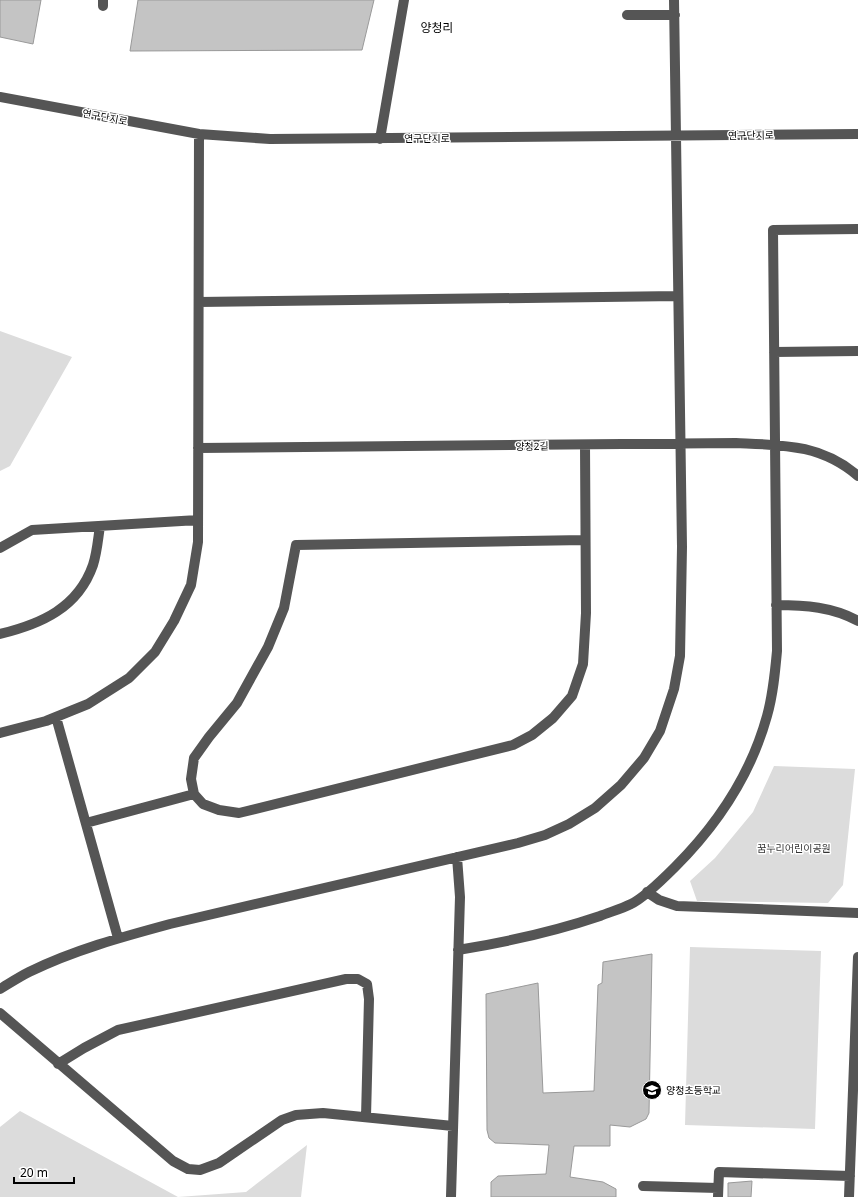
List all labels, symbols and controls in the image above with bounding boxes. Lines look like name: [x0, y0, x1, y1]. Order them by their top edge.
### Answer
district label: 양청리: [420, 19, 454, 36]
street label: 연구단지로: [81, 106, 129, 128]
street label: 연구단지로: [728, 128, 774, 142]
street label: 연구단지로: [404, 131, 450, 145]
street label: 양청2길: [515, 439, 549, 453]
park label: 꿈누리어린이공원: [757, 841, 831, 855]
school or university icon: 양청초등학교: [641, 1079, 663, 1101]
place label: 양청초등학교: [666, 1083, 721, 1097]
scale bar: [14, 1159, 74, 1185]
text: 20 m: [20, 1164, 48, 1181]

